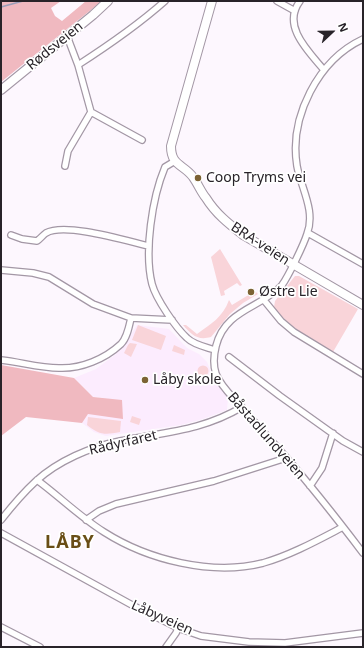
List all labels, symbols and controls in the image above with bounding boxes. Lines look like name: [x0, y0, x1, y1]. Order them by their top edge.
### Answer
north arrow: [312, 12, 352, 52]
street label: Rødsveien: [23, 18, 87, 74]
text: N: [335, 20, 352, 34]
place label: Coop Tryms vei: [206, 170, 306, 186]
marker: Coop Tryms vei: [193, 173, 203, 183]
street label: BRA-veien: [228, 219, 292, 269]
place label: Østre Lie: [259, 284, 318, 300]
marker: Østre Lie: [246, 287, 256, 297]
place label: Låby skole: [153, 372, 221, 388]
marker: Låby skole: [140, 375, 150, 385]
street label: Båstadlundveien: [224, 389, 308, 483]
street label: Rådyrfaret: [87, 427, 159, 459]
district label: LÅBY: [45, 532, 95, 554]
street label: Låbyveien: [129, 597, 195, 639]

